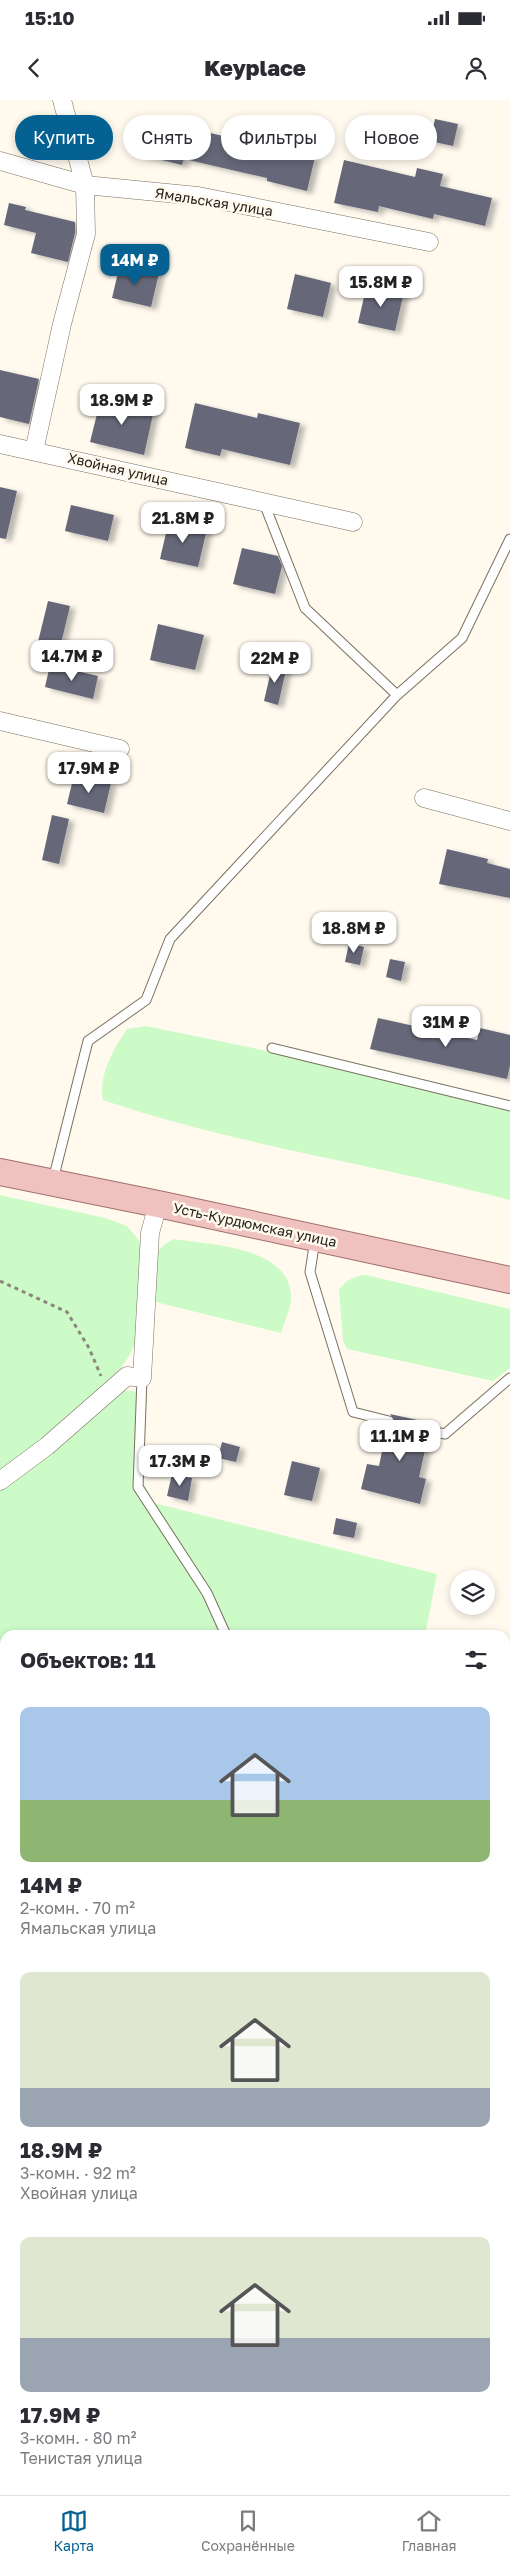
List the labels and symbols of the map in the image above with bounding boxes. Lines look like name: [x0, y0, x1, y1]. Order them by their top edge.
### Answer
street label: Ямальская улица: [154, 184, 274, 219]
pin: 14M ₽: [100, 244, 170, 286]
pin: 15.8M ₽: [335, 266, 427, 308]
pin: 18.9M ₽: [76, 384, 168, 426]
street label: Хвойная улица: [66, 449, 170, 488]
pin: 21.8M ₽: [137, 502, 229, 544]
pin: 14.7M ₽: [26, 640, 118, 682]
pin: 22M ₽: [240, 642, 310, 684]
pin: 17.9M ₽: [43, 752, 135, 794]
pin: 18.8M ₽: [308, 912, 400, 954]
pin: 31M ₽: [411, 1006, 481, 1048]
street label: Усть-Курдюмская улица: [172, 1199, 338, 1250]
pin: 11.1M ₽: [354, 1420, 446, 1462]
pin: 17.3M ₽: [134, 1444, 226, 1487]

